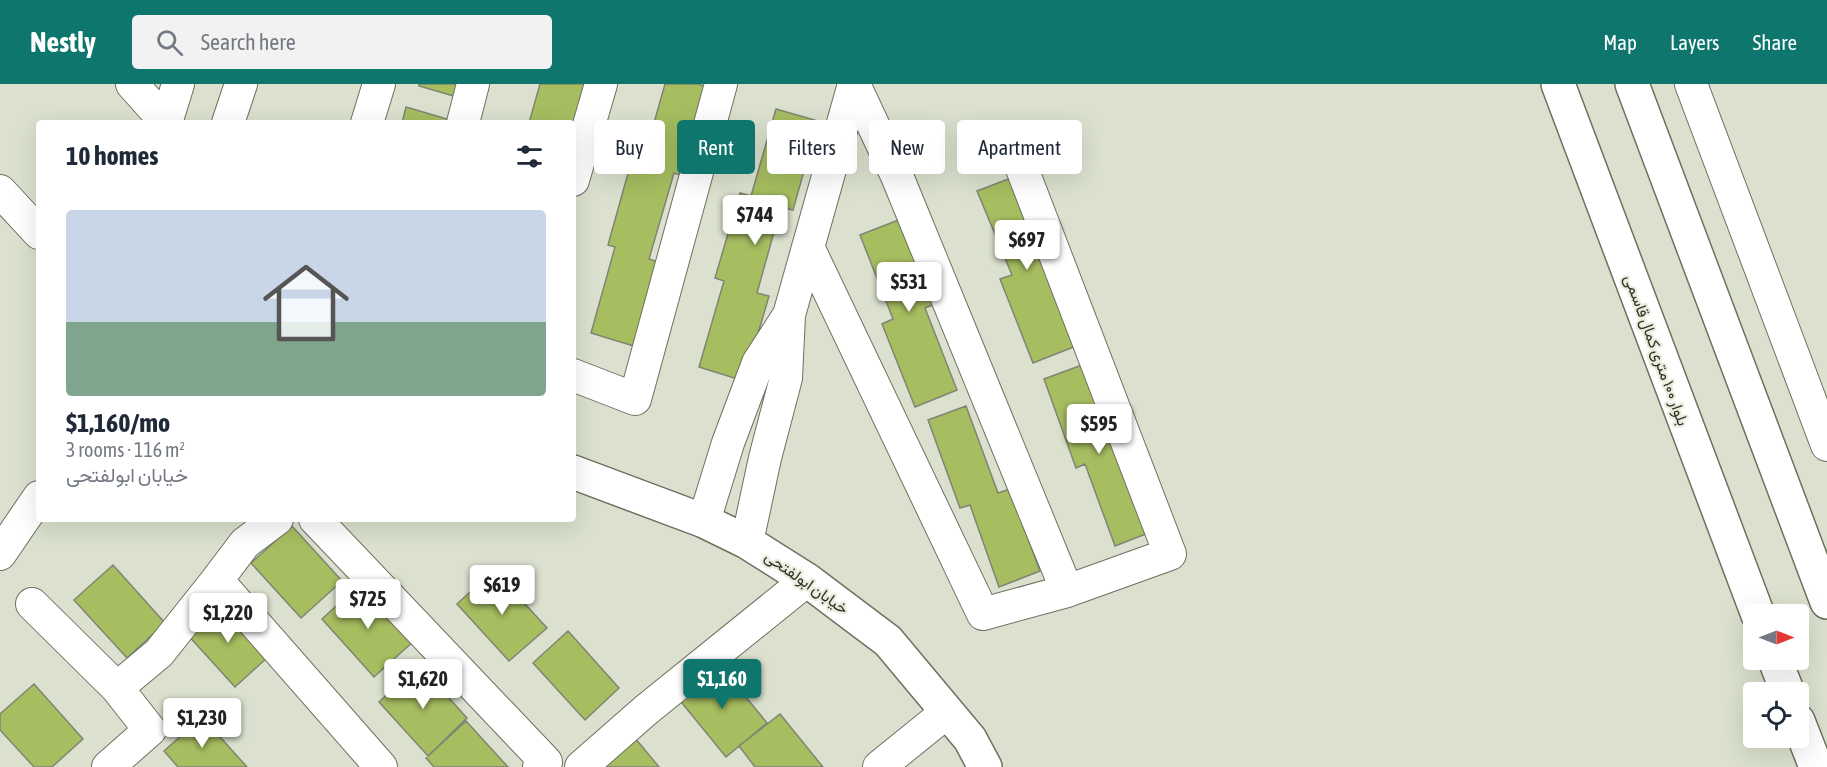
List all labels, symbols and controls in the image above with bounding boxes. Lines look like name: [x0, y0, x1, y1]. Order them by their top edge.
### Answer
search box: [132, 15, 552, 69]
text: Nestly: [30, 26, 96, 58]
icon: search: [153, 26, 186, 59]
text: Search here: [201, 29, 296, 55]
text: Map: [1603, 30, 1637, 54]
text: Layers: [1670, 30, 1720, 54]
text: Share: [1753, 30, 1797, 54]
chip: Buy: [594, 120, 665, 174]
chip: Rent: [677, 120, 755, 174]
chip: Filters: [767, 120, 857, 174]
chip: New: [869, 120, 945, 174]
chip: Apartment: [957, 120, 1082, 174]
icon: filters: [513, 140, 546, 173]
text: 10 homes: [66, 141, 159, 171]
pin: $744: [719, 195, 791, 246]
text: $744: [737, 203, 773, 226]
pin: $697: [991, 220, 1063, 271]
text: $697: [1009, 228, 1045, 251]
icon: home: [252, 249, 360, 357]
pin: $531: [873, 262, 945, 313]
text: $531: [891, 270, 927, 293]
street label: بلوار ۱۰۰ متری کمال قاسمی: [1619, 272, 1693, 429]
pin: $595: [1063, 404, 1135, 455]
text: $1,160/mo: [66, 408, 170, 438]
text: $595: [1081, 412, 1117, 435]
text: 3 rooms · 116 m²: [66, 438, 185, 461]
text: خیابان ابولفتحی: [66, 463, 188, 486]
street label: خیابان ابولفتحی: [761, 547, 852, 619]
pin: $619: [466, 565, 538, 616]
text: $619: [484, 573, 520, 596]
pin: $725: [332, 579, 404, 630]
text: $725: [350, 587, 386, 610]
pin: $1,220: [179, 593, 277, 644]
text: $1,220: [203, 601, 253, 624]
north arrow: [1743, 604, 1809, 670]
map controls: [1743, 604, 1809, 748]
pin: $1,620: [374, 659, 472, 710]
pin: $1,160: [673, 659, 771, 710]
text: $1,620: [398, 667, 448, 690]
text: $1,160: [697, 667, 747, 690]
button: locate: [1743, 682, 1809, 748]
pin: $1,230: [153, 698, 251, 749]
text: $1,230: [177, 706, 227, 729]

